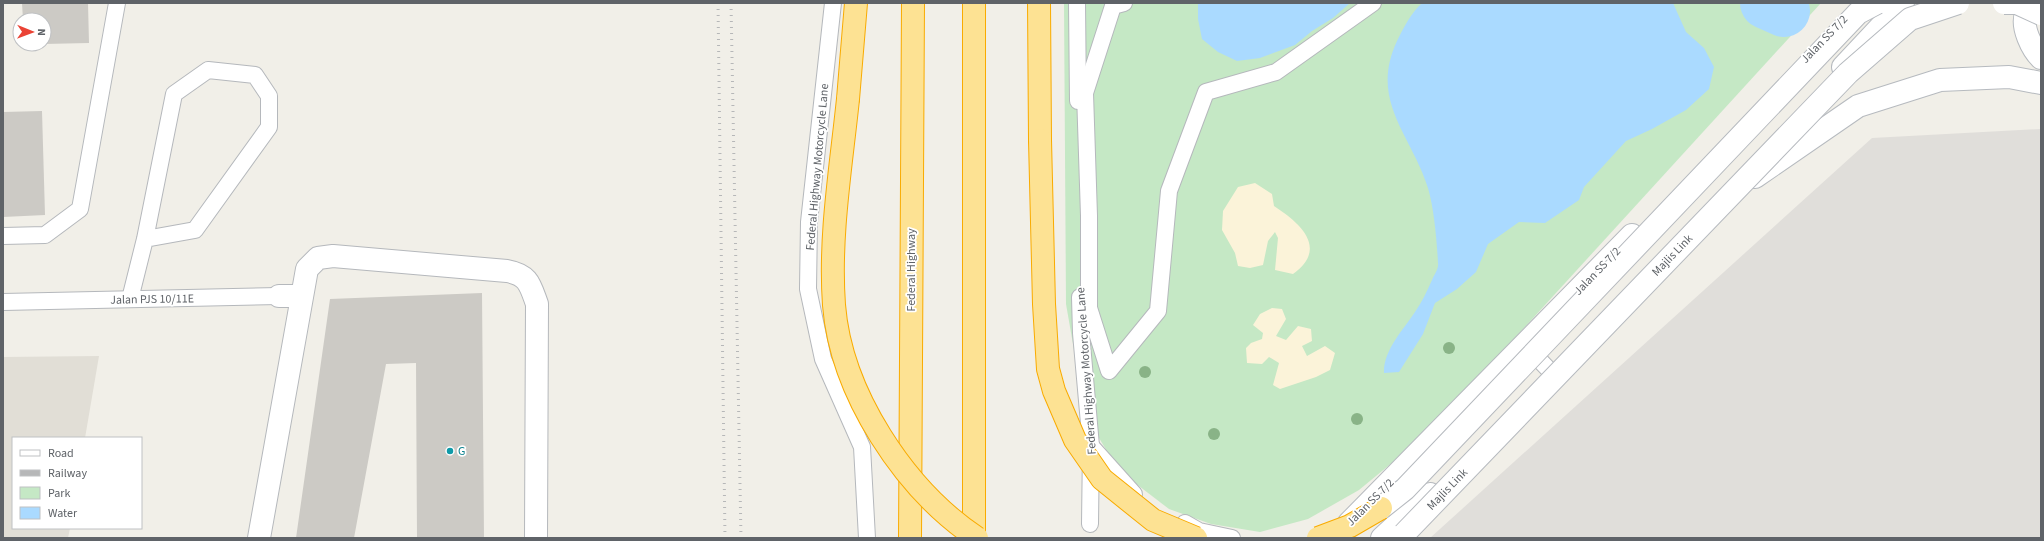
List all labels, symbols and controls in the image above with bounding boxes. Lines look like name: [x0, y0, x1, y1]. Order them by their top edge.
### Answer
street label: Jalan SS 7/2: [1797, 11, 1852, 67]
north arrow: [12, 12, 52, 52]
text: N: [34, 28, 49, 36]
street label: Federal Highway Motorcycle Lane: [802, 83, 833, 251]
street label: Federal Highway: [903, 228, 920, 312]
street label: Majlis Link: [1648, 231, 1697, 280]
street label: Jalan SS 7/2: [1570, 243, 1625, 299]
street label: Federal Highway Motorcycle Lane: [1072, 287, 1101, 455]
street label: Jalan PJS 10/11E: [110, 290, 194, 309]
legend: [12, 437, 142, 529]
place label: G: [458, 443, 465, 460]
text: Road: [48, 445, 74, 462]
marker: G: [445, 446, 455, 456]
text: Railway: [48, 465, 87, 482]
street label: Majlis Link: [1423, 465, 1472, 514]
street label: Jalan SS 7/2: [1343, 475, 1398, 530]
text: Park: [48, 485, 70, 502]
text: Water: [48, 505, 78, 522]

